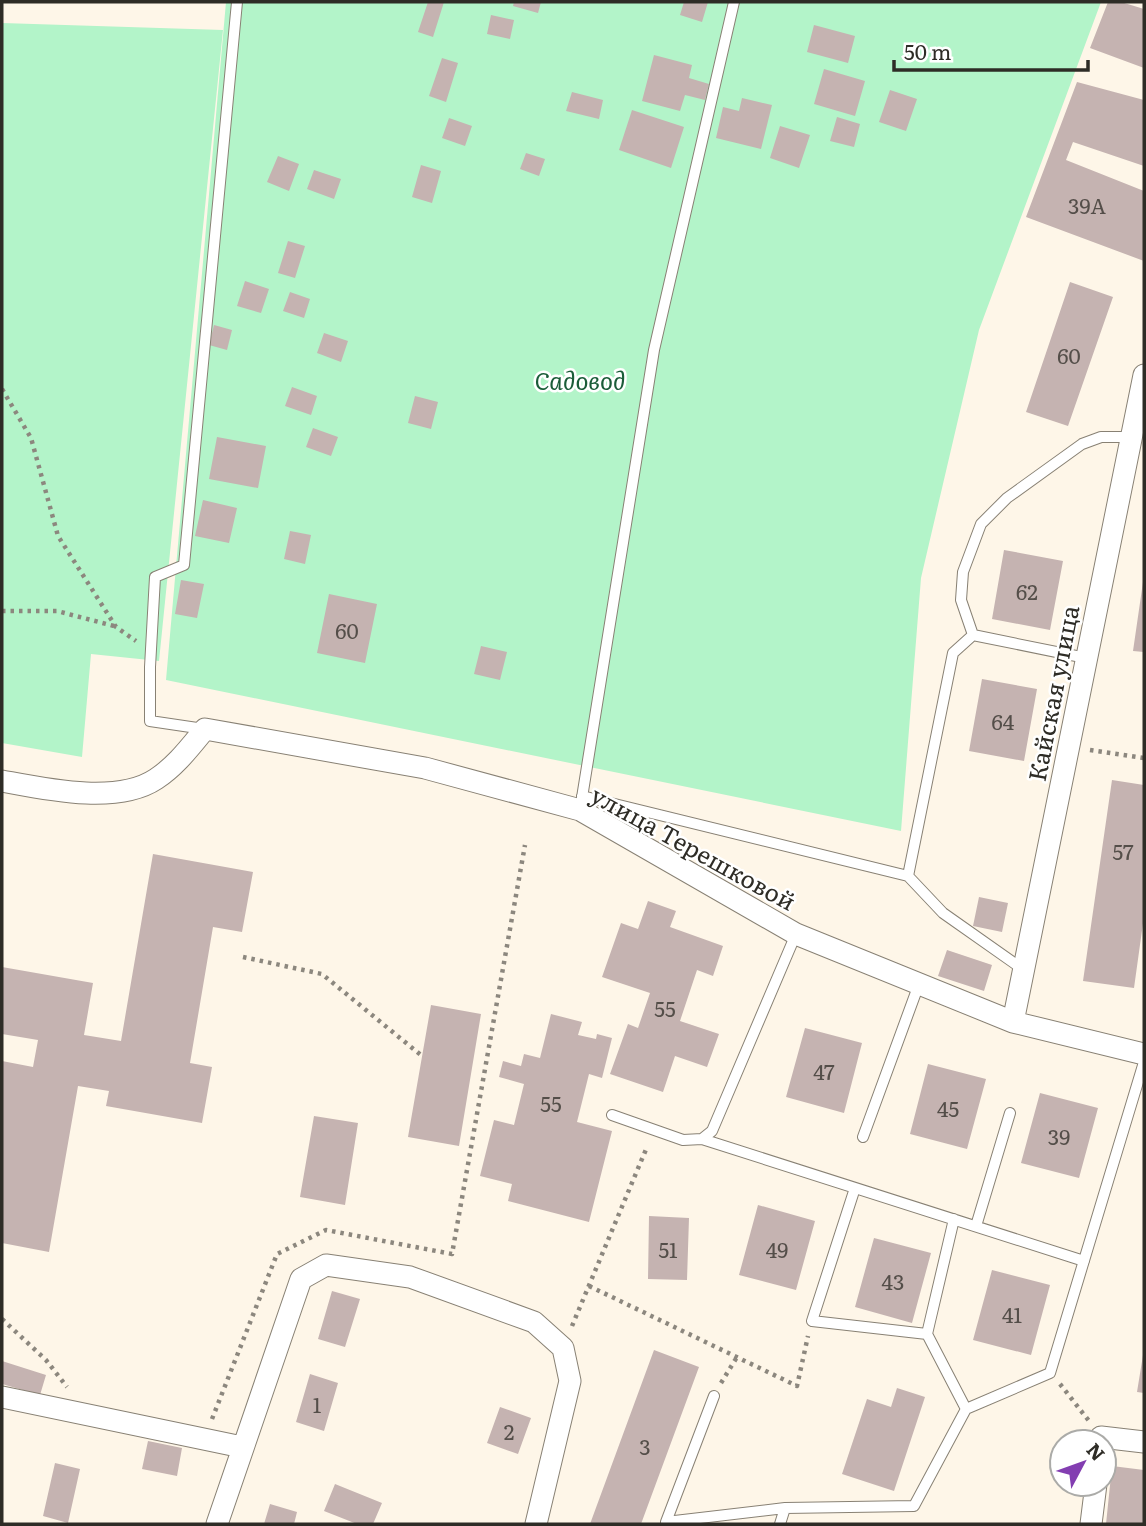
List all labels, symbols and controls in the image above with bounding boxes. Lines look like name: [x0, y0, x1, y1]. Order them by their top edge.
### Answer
scale bar: [894, 28, 1088, 72]
text: 50 m: [904, 35, 951, 66]
house number: 39А: [1068, 189, 1106, 220]
house number: 60: [1057, 339, 1081, 370]
park label: Садовод: [535, 362, 625, 397]
house number: 62: [1016, 575, 1038, 606]
street label: Кайская улица: [1018, 602, 1086, 784]
house number: 60: [335, 614, 359, 645]
house number: 64: [992, 705, 1015, 736]
street label: улица Терешковой: [585, 776, 803, 918]
house number: 57: [1112, 835, 1134, 866]
house number: 55: [654, 992, 676, 1023]
house number: 47: [813, 1055, 835, 1086]
house number: 55: [540, 1087, 562, 1118]
house number: 45: [937, 1092, 959, 1123]
house number: 39: [1048, 1120, 1070, 1151]
house number: 51: [658, 1233, 678, 1264]
house number: 49: [766, 1233, 788, 1264]
house number: 43: [882, 1265, 904, 1296]
house number: 41: [1002, 1298, 1023, 1329]
house number: 1: [313, 1388, 322, 1419]
house number: 2: [504, 1415, 514, 1446]
north arrow: [1048, 1428, 1118, 1498]
house number: 3: [639, 1430, 651, 1461]
text: N: [1081, 1436, 1112, 1466]

